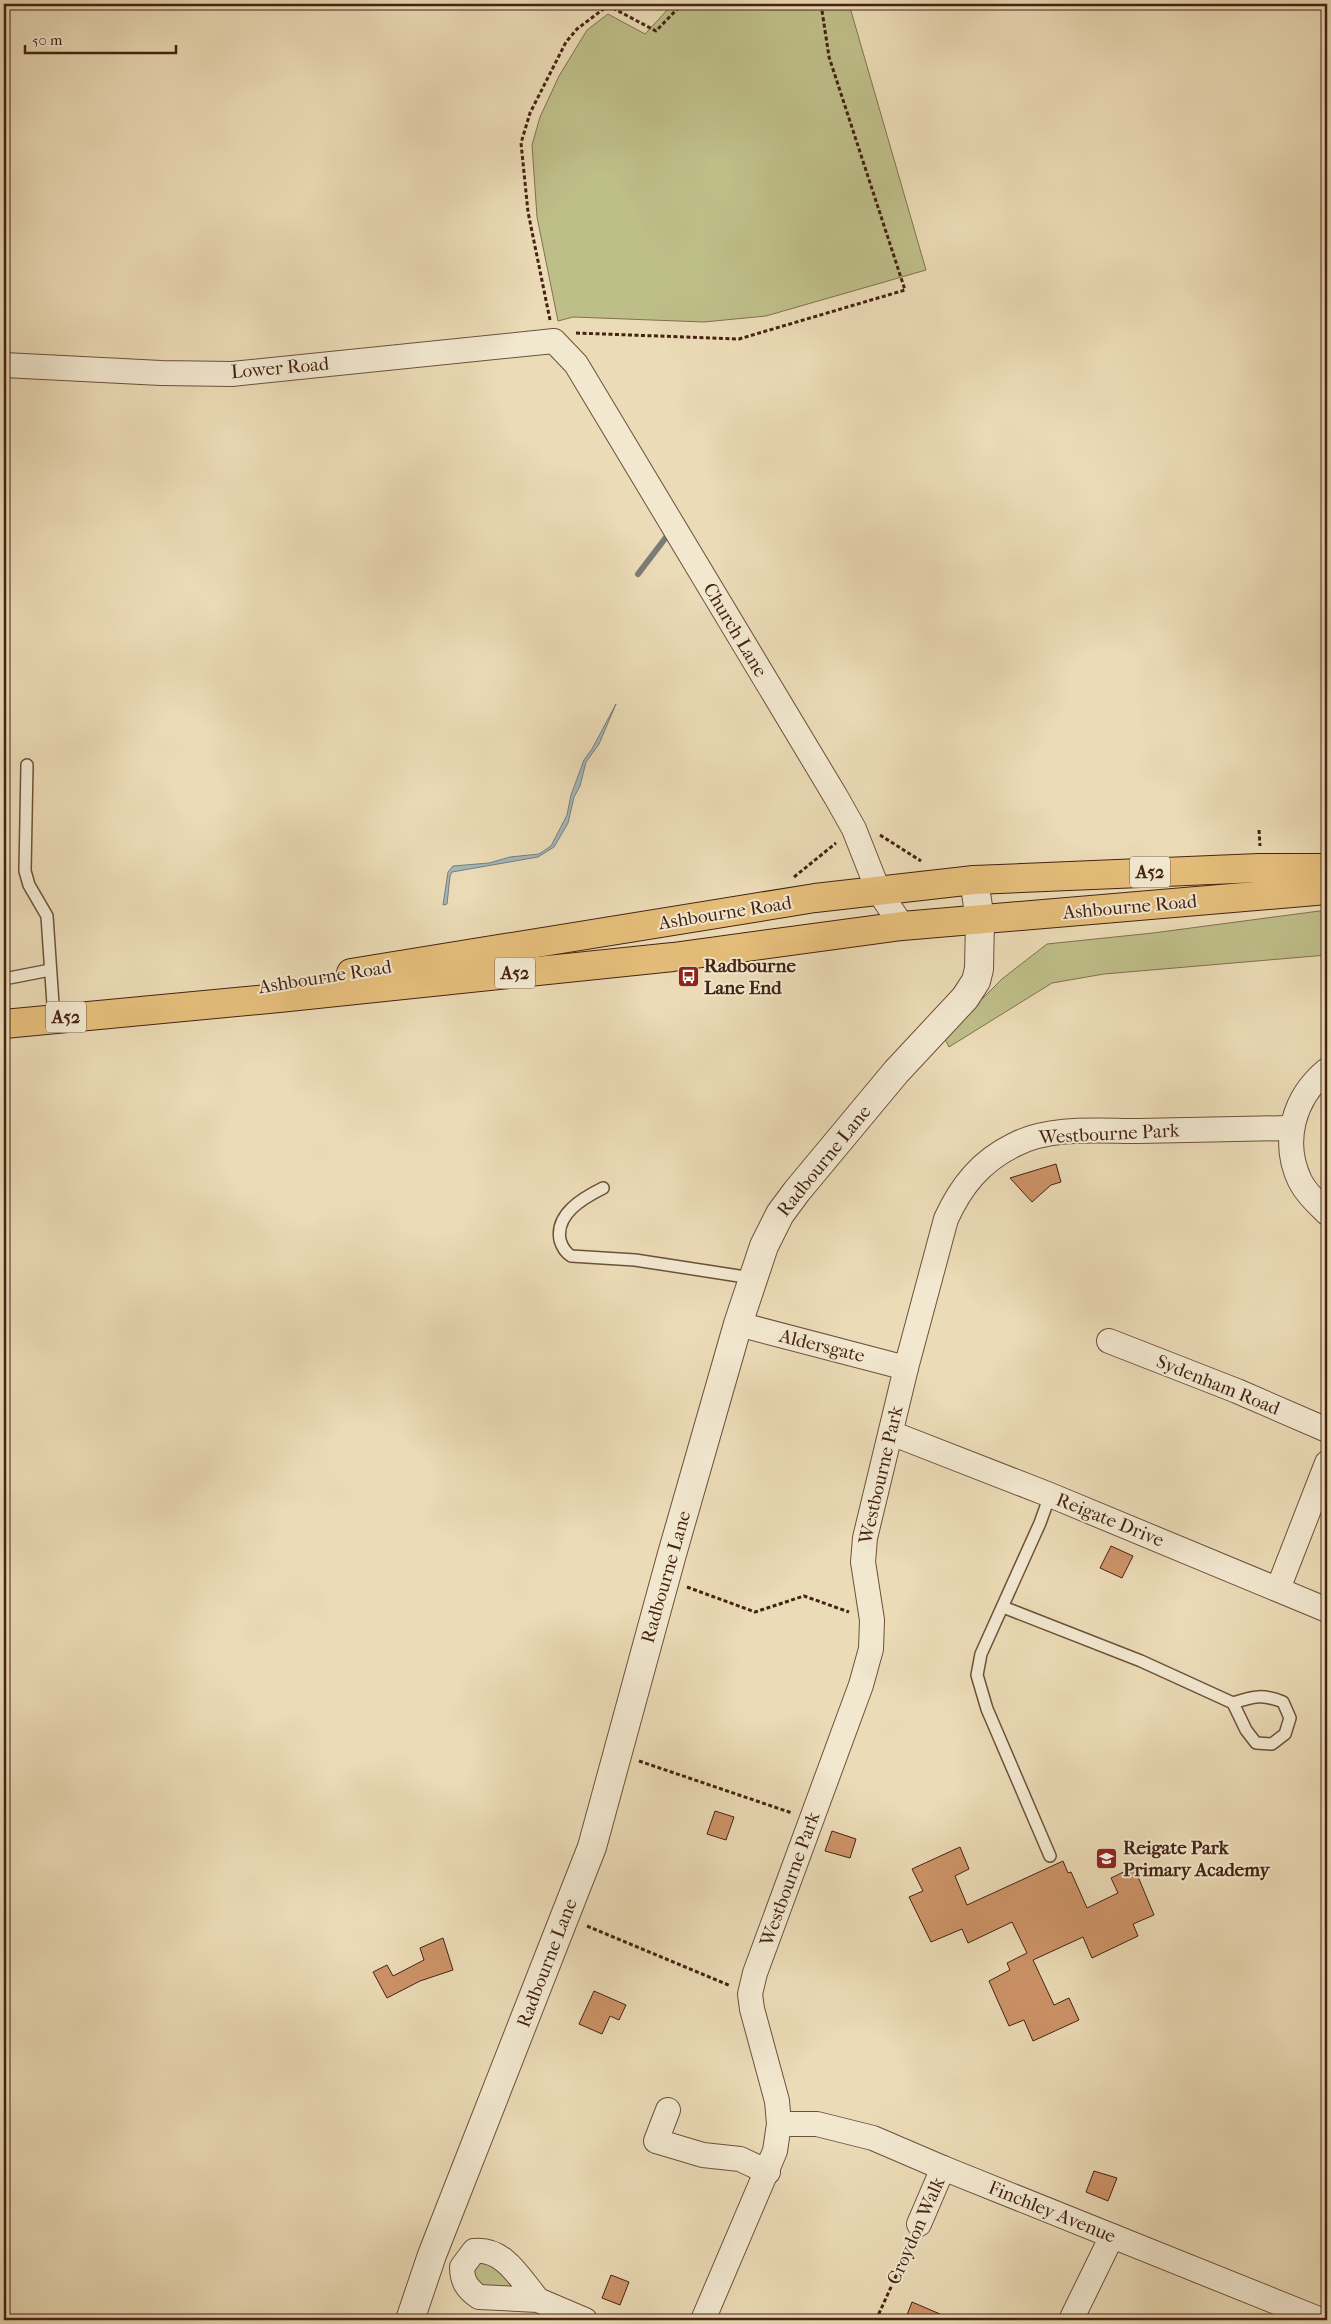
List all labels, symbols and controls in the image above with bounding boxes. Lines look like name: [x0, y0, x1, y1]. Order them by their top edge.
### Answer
scale bar: [25, 22, 176, 54]
text: 50 m: [32, 31, 63, 49]
street label: Lower Road: [230, 353, 331, 383]
street label: Church Lane: [698, 579, 772, 681]
road number: A52: [1130, 856, 1170, 888]
street label: Ashbourne Road: [1061, 890, 1199, 924]
street label: Ashbourne Road: [656, 891, 794, 935]
street label: Ashbourne Road: [256, 955, 394, 999]
place label: Radbourne Lane End: [704, 955, 796, 999]
road number: A52: [495, 958, 535, 988]
bus stop icon: Radbourne Lane End: [676, 965, 700, 989]
road number: A52: [46, 1002, 86, 1032]
street label: Radbourne Lane: [773, 1101, 875, 1221]
street label: Westbourne Park: [1037, 1119, 1180, 1149]
street label: Aldersgate: [776, 1325, 867, 1367]
street label: Sydenham Road: [1153, 1350, 1284, 1420]
street label: Westbourne Park: [854, 1404, 908, 1547]
street label: Reigate Drive: [1053, 1488, 1167, 1552]
street label: Radbourne Lane: [637, 1508, 695, 1646]
street label: Westbourne Park: [755, 1809, 825, 1950]
place label: Reigate Park Primary Academy: [1123, 1837, 1270, 1881]
school or university icon: Reigate Park Primary Academy: [1095, 1847, 1119, 1871]
street label: Radbourne Lane: [512, 1895, 582, 2031]
street label: Croydon Walk: [882, 2174, 950, 2288]
street label: Finchley Avenue: [985, 2176, 1119, 2248]

